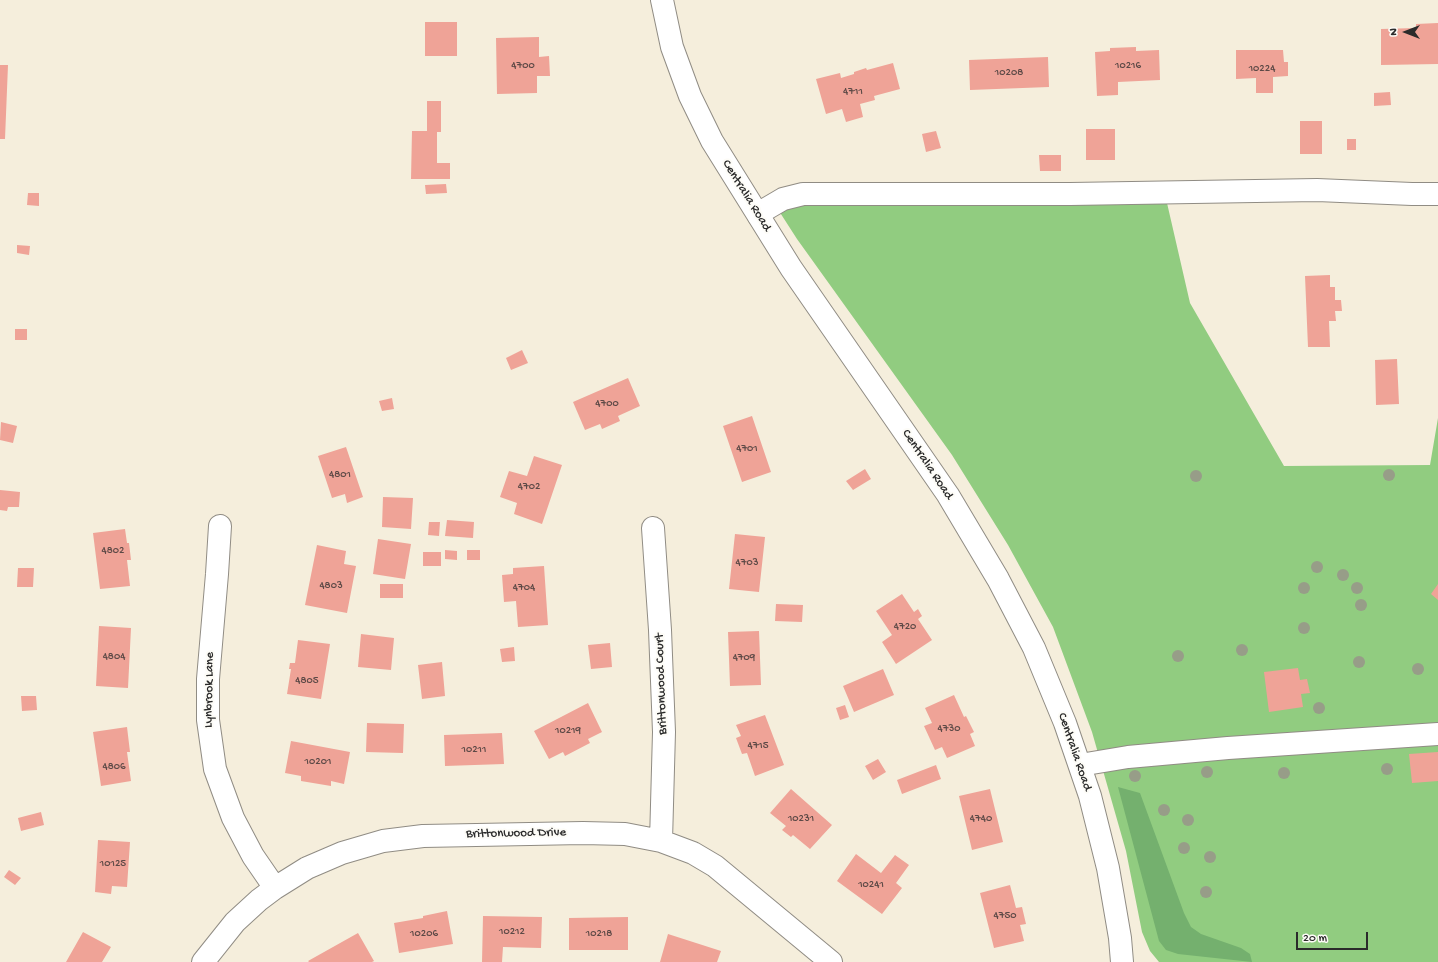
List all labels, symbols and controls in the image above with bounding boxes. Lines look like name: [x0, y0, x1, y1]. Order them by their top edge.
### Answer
north arrow: [1386, 12, 1426, 52]
text: N: [1388, 28, 1400, 36]
house number: 4700: [511, 59, 535, 73]
house number: 10216: [1115, 59, 1141, 73]
house number: 10224: [1249, 62, 1275, 76]
house number: 10208: [995, 66, 1023, 80]
house number: 4711: [843, 85, 863, 99]
street label: Centralia Road: [718, 157, 774, 235]
house number: 4700: [595, 397, 619, 411]
street label: Centralia Road: [898, 427, 956, 503]
house number: 4701: [736, 442, 758, 456]
house number: 4801: [329, 468, 351, 482]
house number: 4702: [518, 480, 540, 494]
house number: 4802: [102, 544, 124, 558]
house number: 4703: [736, 556, 758, 570]
house number: 4803: [319, 579, 343, 593]
house number: 4704: [513, 581, 535, 595]
house number: 4720: [894, 620, 916, 634]
street label: Brittonwood Court: [652, 633, 672, 735]
house number: 4804: [103, 650, 125, 664]
house number: 4709: [733, 651, 755, 665]
street label: Lynbrook Lane: [202, 652, 218, 728]
house number: 4805: [295, 674, 319, 688]
street label: Centralia Road: [1053, 711, 1095, 793]
house number: 4730: [938, 722, 960, 736]
house number: 10219: [555, 724, 581, 738]
house number: 4715: [747, 739, 769, 753]
house number: 10211: [462, 743, 486, 757]
house number: 10201: [305, 755, 331, 769]
house number: 4806: [102, 760, 126, 774]
house number: 10231: [788, 812, 814, 826]
house number: 4740: [970, 812, 992, 826]
street label: Brittonwood Drive: [466, 825, 566, 843]
house number: 10125: [100, 857, 126, 871]
house number: 10241: [858, 878, 884, 892]
house number: 4750: [994, 909, 1016, 923]
scale bar: [1298, 924, 1370, 950]
house number: 10212: [499, 925, 525, 939]
house number: 10206: [410, 927, 438, 941]
house number: 10218: [586, 927, 612, 941]
text: 20 m: [1303, 932, 1327, 946]

